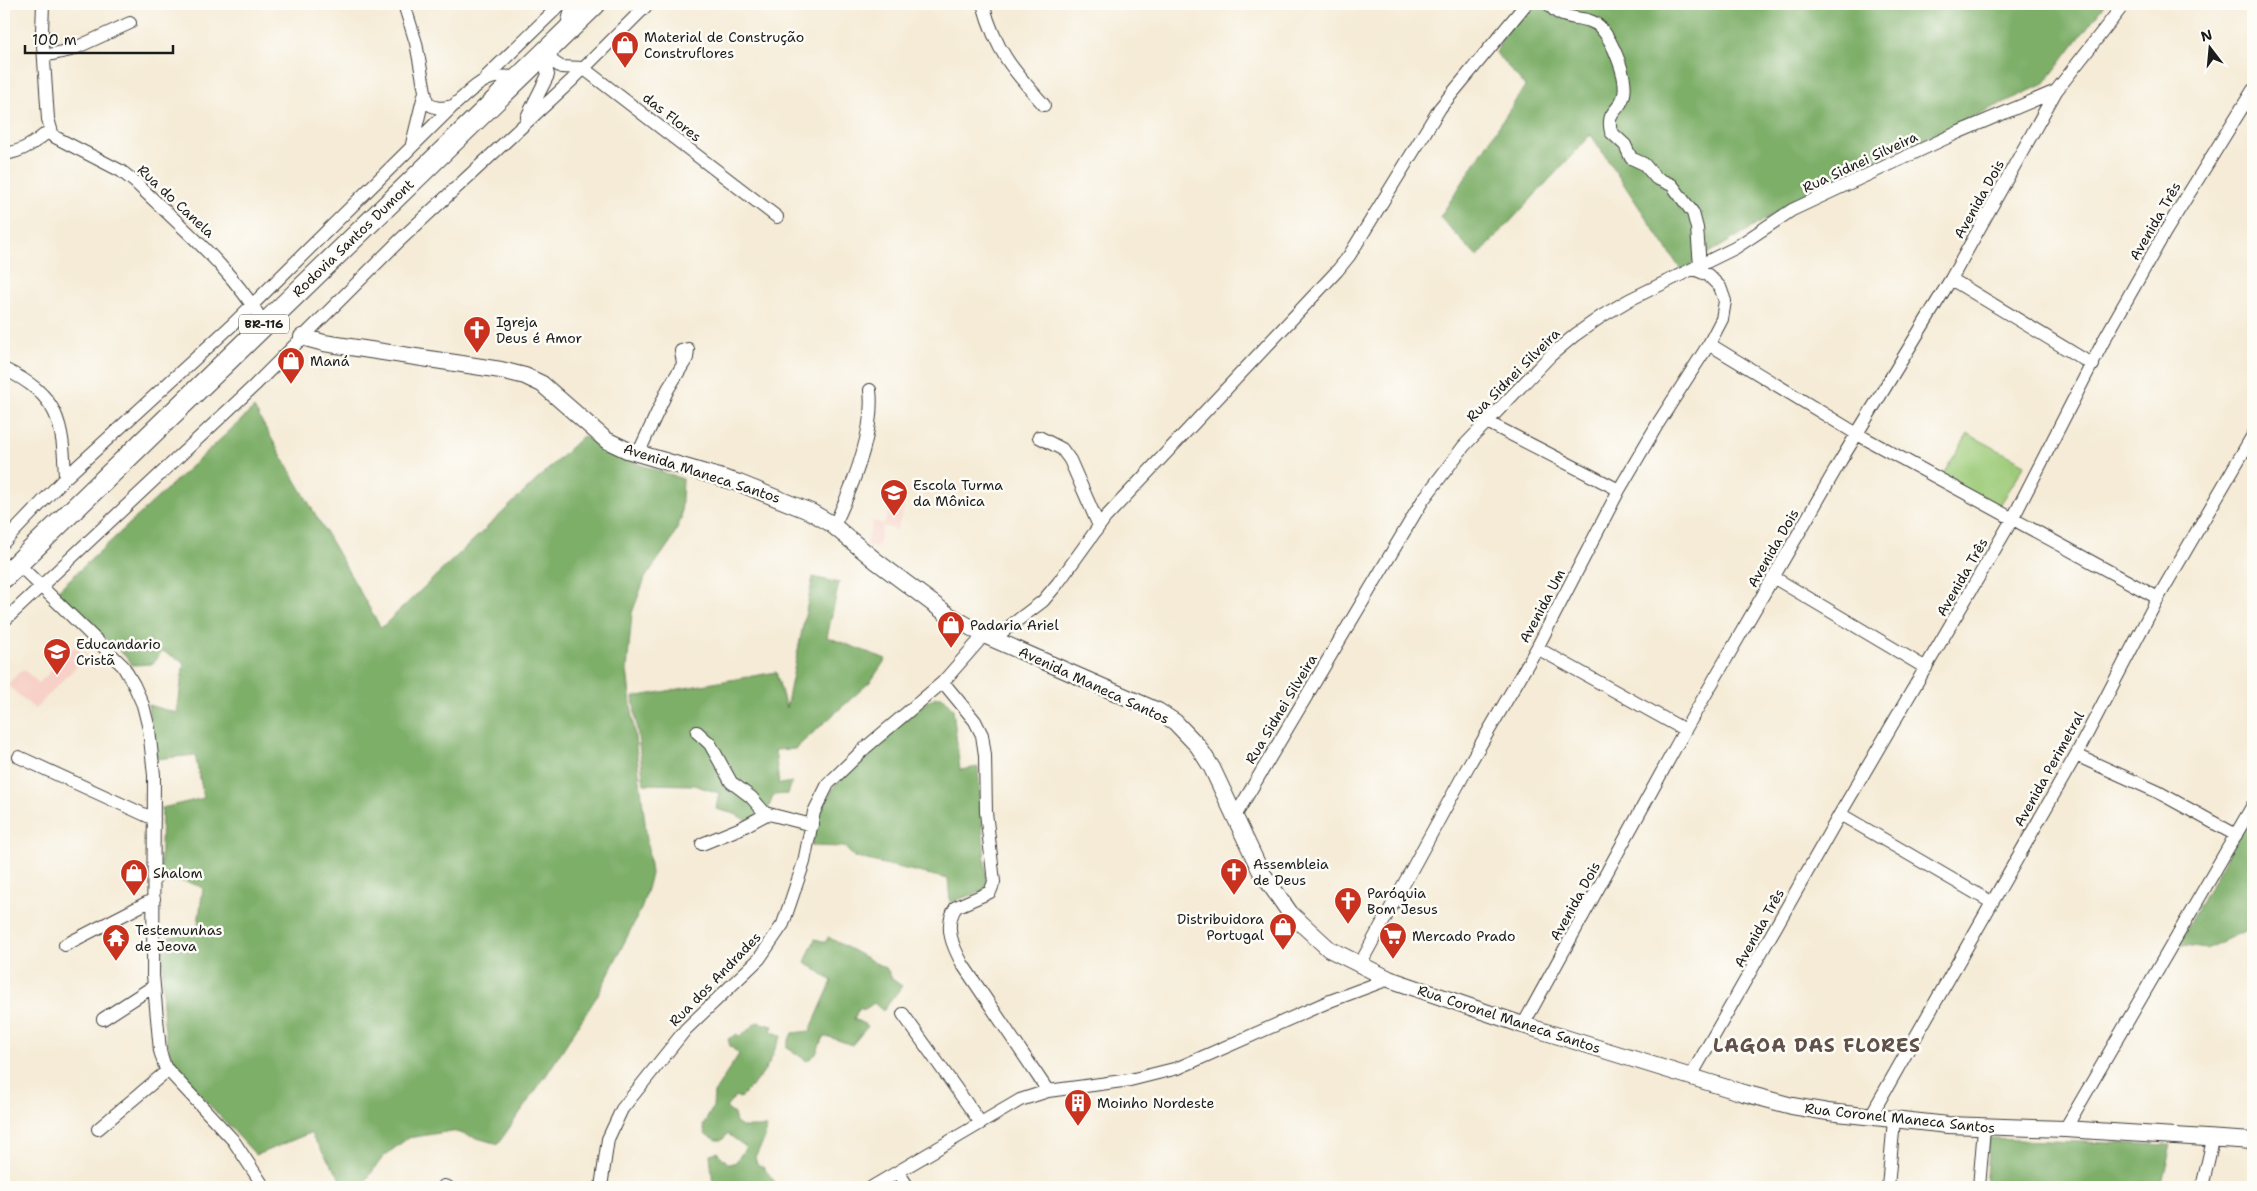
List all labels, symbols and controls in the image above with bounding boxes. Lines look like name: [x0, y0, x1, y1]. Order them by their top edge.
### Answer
scale bar: [25, 22, 172, 54]
north arrow: [2184, 22, 2234, 72]
text: N: [2199, 25, 2214, 46]
place label: Material de Construção Construflores: [644, 28, 804, 62]
text: 100 m: [32, 30, 77, 50]
shop icon: Material de Construção Construflores: [610, 30, 640, 69]
street label: das Flores: [639, 88, 705, 146]
street label: Rua Sidnei Silveira: [1800, 127, 1921, 197]
street label: Avenida Dois: [1950, 156, 2008, 242]
street label: Rua do Canela: [134, 161, 219, 242]
street label: Rodovia Santos Dumont: [288, 175, 418, 301]
street label: Avenida Três: [2125, 179, 2185, 263]
place label: Igreja Deus é Amor: [496, 313, 583, 347]
road number: BR-116: [239, 314, 289, 334]
church icon: Igreja Deus é Amor: [462, 315, 492, 354]
street label: Rua Sidnei Silveira: [1462, 324, 1564, 426]
shop icon: Maná: [276, 346, 306, 385]
place label: Maná: [310, 352, 350, 370]
street label: Avenida Maneca Santos: [621, 439, 783, 507]
place label: Escola Turma da Mônica: [913, 476, 1003, 510]
school or university icon: Escola Turma da Mônica: [879, 478, 909, 517]
street label: Avenida Dois: [1743, 505, 1803, 590]
street label: Avenida Três: [1932, 535, 1992, 619]
street label: Avenida Um: [1515, 566, 1569, 646]
shop icon: Padaria Ariel: [936, 610, 966, 649]
place label: Padaria Ariel: [970, 616, 1059, 634]
place label: Educandario Cristã: [76, 635, 161, 669]
school or university icon: Educandario Cristã: [42, 637, 72, 676]
street label: Avenida Maneca Santos: [1016, 642, 1172, 728]
street label: Rua Sidnei Silveira: [1241, 651, 1321, 767]
street label: Avenida Perimetral: [2010, 708, 2089, 830]
place label: Assembleia de Deus: [1253, 855, 1329, 889]
church icon: Assembleia de Deus: [1219, 857, 1249, 896]
shop icon: Shalom: [119, 858, 149, 897]
street label: Avenida Dois: [1546, 858, 1604, 944]
place label: Shalom: [153, 864, 203, 882]
place label: Paróquia Bom Jesus: [1367, 884, 1438, 918]
street label: Avenida Três: [1730, 885, 1788, 971]
church icon: Paróquia Bom Jesus: [1333, 886, 1363, 925]
place label: Distribuidora Portugal: [1177, 910, 1265, 944]
shop icon: Distribuidora Portugal: [1268, 912, 1298, 951]
place label: Testemunhas de Jeova: [135, 921, 223, 955]
supermarket icon: Mercado Prado: [1378, 921, 1408, 960]
temple icon: Testemunhas de Jeova: [101, 923, 131, 962]
place label: Mercado Prado: [1412, 927, 1516, 945]
street label: Rua dos Andrades: [665, 928, 765, 1030]
street label: Rua Coronel Maneca Santos: [1415, 981, 1603, 1057]
district label: LAGOA DAS FLORES: [1713, 1033, 1921, 1058]
building icon: Moinho Nordeste: [1063, 1088, 1093, 1127]
place label: Moinho Nordeste: [1097, 1094, 1214, 1112]
street label: Rua Coronel Maneca Santos: [1804, 1099, 1996, 1137]

